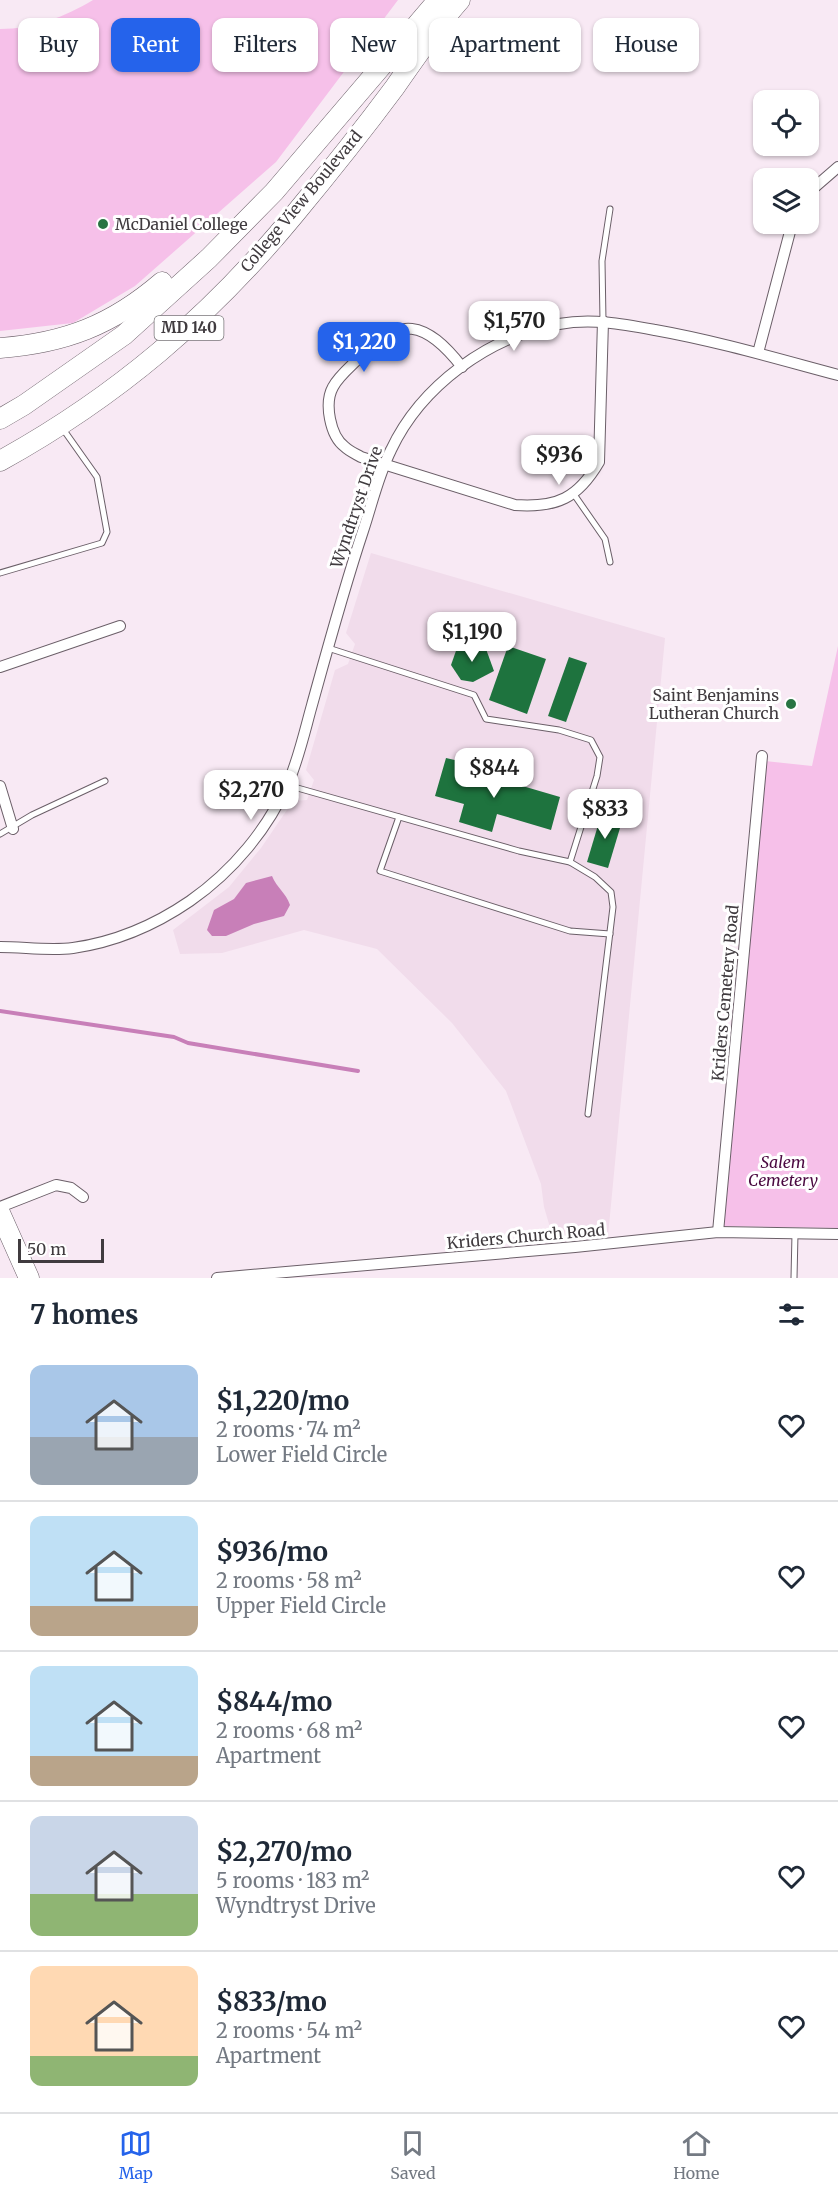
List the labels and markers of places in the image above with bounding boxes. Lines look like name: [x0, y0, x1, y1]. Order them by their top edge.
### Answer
place label: McDaniel College: [115, 214, 248, 234]
marker: McDaniel College: [96, 217, 110, 231]
pin: $1,570: [465, 301, 563, 352]
pin: $1,220: [315, 322, 413, 373]
pin: $936: [523, 435, 595, 486]
pin: $1,190: [423, 612, 521, 663]
place label: Saint Benjamins Lutheran Church: [649, 685, 779, 723]
marker: Saint Benjamins Lutheran Church: [784, 697, 798, 711]
pin: $844: [458, 748, 530, 799]
pin: $2,270: [202, 770, 300, 821]
pin: $833: [569, 789, 641, 840]

